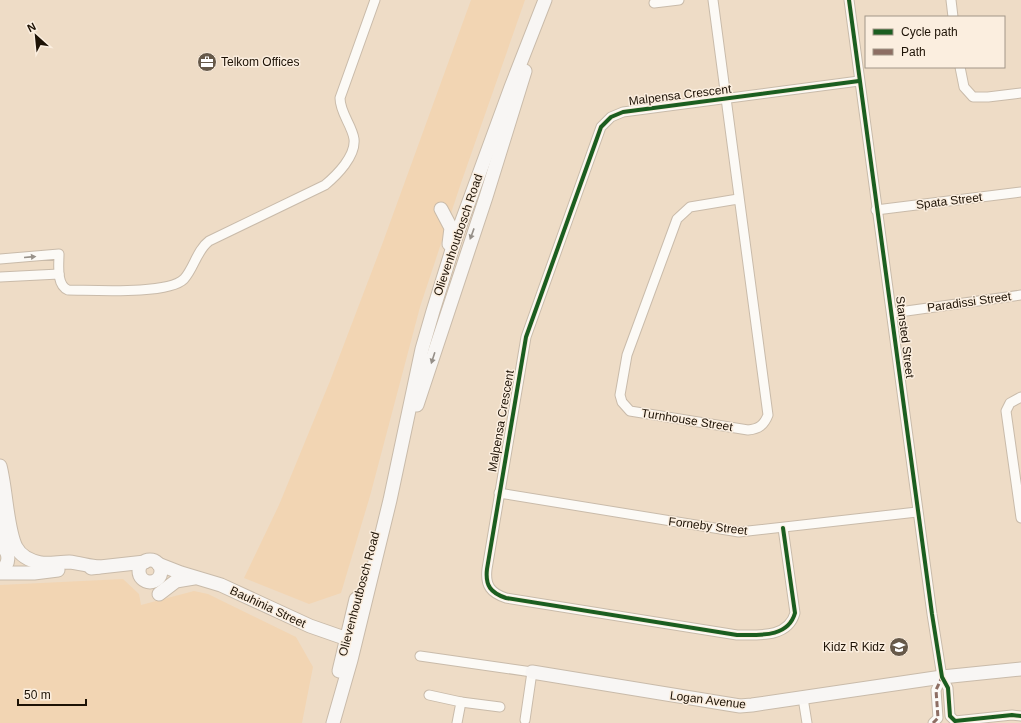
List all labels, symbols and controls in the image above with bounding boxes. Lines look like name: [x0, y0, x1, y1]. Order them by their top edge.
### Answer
north arrow: [16, 16, 56, 56]
legend: [865, 16, 1005, 68]
text: N: [25, 20, 38, 34]
text: Cycle path: [901, 25, 958, 39]
text: Path: [901, 45, 926, 59]
office icon: Telkom Offices: [196, 51, 218, 73]
place label: Telkom Offices: [221, 55, 299, 69]
street label: Malpensa Crescent: [628, 82, 733, 108]
street label: Olievenhoutbosch Road: [431, 172, 485, 298]
street label: Spata Street: [915, 190, 984, 212]
one-way arrow: [469, 229, 475, 241]
one-way arrow: [24, 253, 36, 260]
street label: Paradissi Street: [926, 289, 1013, 315]
street label: Stansted Street: [893, 295, 917, 380]
one-way arrow: [430, 352, 436, 364]
street label: Malpensa Crescent: [485, 368, 517, 473]
street label: Turnhouse Street: [640, 406, 734, 434]
street label: Forneby Street: [668, 514, 749, 538]
street label: Olievenhoutbosch Road: [336, 530, 382, 658]
street label: Bauhinia Street: [228, 583, 309, 631]
school or university icon: Kidz R Kidz: [888, 636, 910, 658]
place label: Kidz R Kidz: [823, 640, 885, 654]
scale bar: [18, 681, 86, 707]
text: 50 m: [24, 688, 51, 702]
street label: Logan Avenue: [669, 688, 747, 712]

